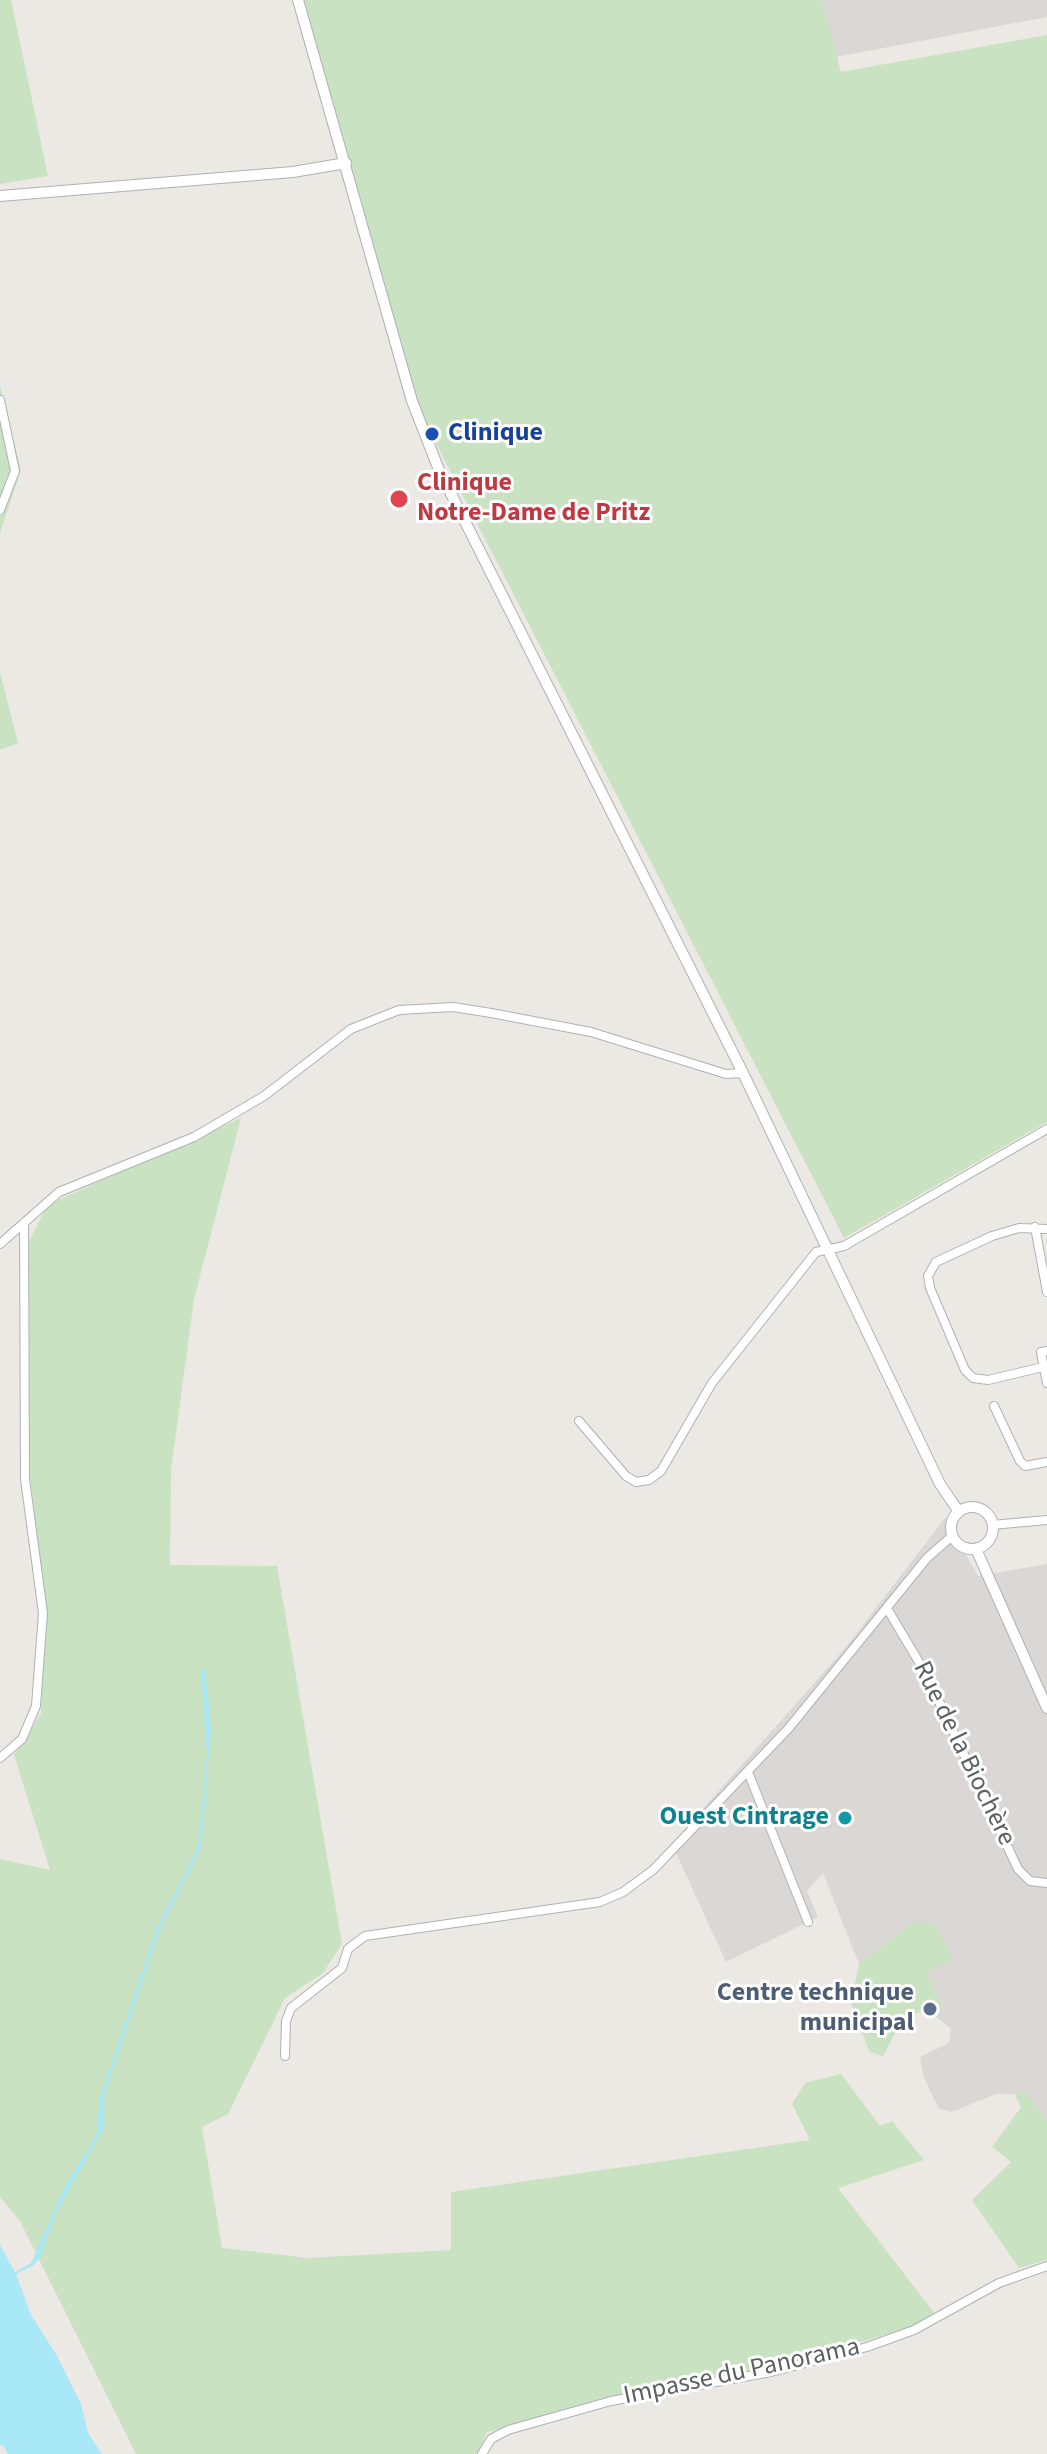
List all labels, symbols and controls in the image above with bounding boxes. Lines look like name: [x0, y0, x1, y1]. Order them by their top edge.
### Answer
place label: Clinique: [448, 418, 543, 450]
marker: Clinique: [423, 425, 441, 443]
place label: Clinique Notre-Dame de Pritz: [417, 468, 650, 530]
marker: Clinique Notre-Dame de Pritz: [388, 488, 410, 510]
street label: Rue de la Biochère: [905, 1657, 1021, 1851]
place label: Ouest Cintrage: [659, 1802, 829, 1834]
marker: Ouest Cintrage: [836, 1809, 854, 1827]
place label: Centre technique municipal: [717, 1978, 914, 2040]
marker: Centre technique municipal: [921, 2000, 939, 2018]
street label: Impasse du Panorama: [621, 2333, 863, 2413]

